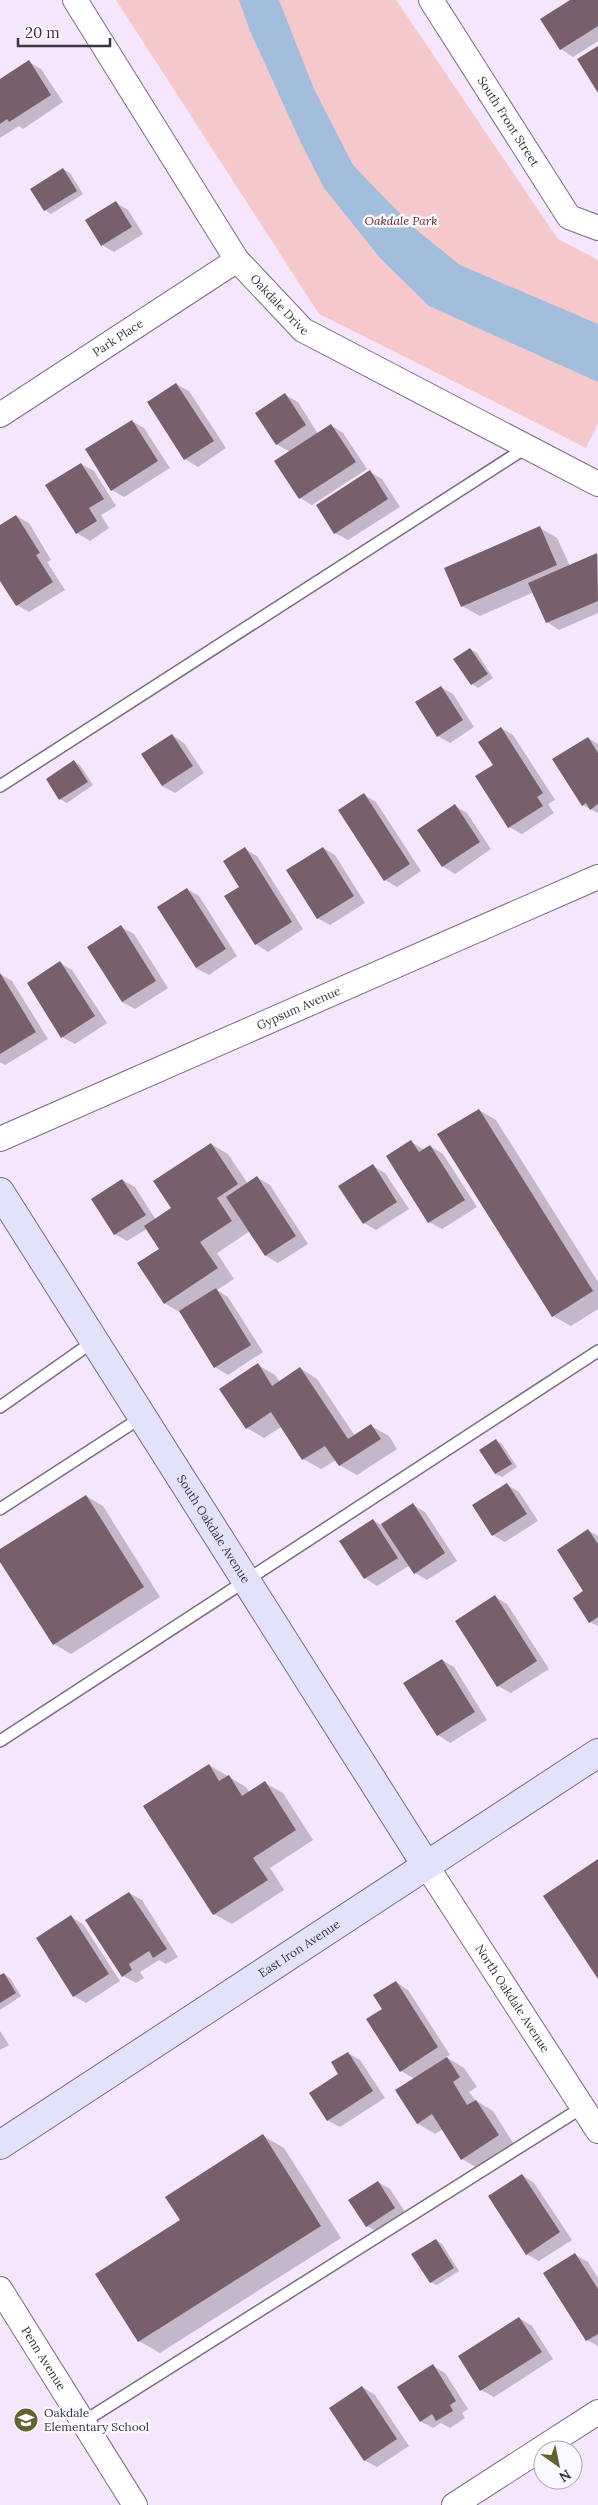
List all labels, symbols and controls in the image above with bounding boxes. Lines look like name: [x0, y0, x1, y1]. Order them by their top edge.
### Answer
scale bar: [18, 15, 110, 47]
text: 20 m: [25, 23, 60, 42]
street label: South Front Street: [475, 73, 543, 169]
park label: Oakdale Park: [365, 213, 437, 228]
street label: Oakdale Drive: [247, 271, 311, 339]
street label: Park Place: [89, 315, 146, 359]
street label: Gypsum Avenue: [254, 983, 343, 1033]
street label: South Oakdale Avenue: [174, 1472, 254, 1586]
street label: East Iron Avenue: [256, 1916, 343, 1980]
street label: North Oakdale Avenue: [472, 1941, 553, 2055]
street label: Penn Avenue: [18, 2324, 70, 2393]
place label: Oakdale Elementary School: [44, 2405, 149, 2434]
school or university icon: Oakdale Elementary School: [13, 2407, 39, 2433]
north arrow: [533, 2440, 583, 2490]
text: N: [555, 2465, 575, 2486]

